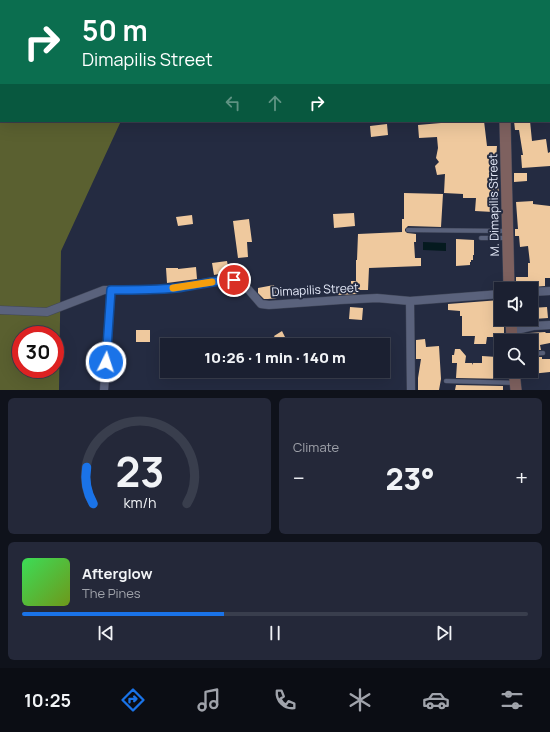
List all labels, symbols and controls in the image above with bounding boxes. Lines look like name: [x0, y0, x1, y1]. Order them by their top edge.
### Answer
text: 50 m: [82, 11, 148, 49]
icon: right: [16, 16, 68, 68]
text: Dimapilis Street: [82, 47, 213, 71]
icon: left: [222, 92, 244, 114]
icon: ahead: [264, 92, 286, 114]
icon: right: [306, 92, 328, 114]
street label: M. Dimapilis Street: [484, 153, 503, 256]
pin: [217, 263, 251, 297]
icon: arrive: [223, 269, 245, 291]
street label: Dimapilis Street: [271, 279, 359, 300]
map controls: [494, 282, 538, 378]
button: sound: [494, 282, 538, 326]
speed limit sign: 30: [12, 326, 64, 378]
button: search: [494, 334, 538, 378]
position arrow: [85, 341, 127, 383]
text: 10:26 · 1 min · 140 m: [204, 347, 346, 368]
text: Climate: [293, 438, 339, 456]
text: 23: [115, 443, 164, 499]
text: 23°: [385, 458, 435, 499]
text: −: [293, 463, 305, 493]
text: +: [515, 463, 528, 493]
text: km/h: [123, 493, 156, 512]
text: Afterglow: [82, 563, 153, 584]
text: The Pines: [82, 584, 141, 602]
icon: previous: [95, 622, 117, 644]
icon: pause: [264, 622, 286, 644]
icon: next: [433, 622, 455, 644]
icon: directions: [119, 686, 147, 714]
icon: music: [195, 686, 223, 714]
icon: phone: [271, 686, 299, 714]
icon: climate: [346, 686, 374, 714]
icon: car: [422, 686, 450, 714]
icon: filters: [498, 686, 526, 714]
text: 10:25: [24, 688, 71, 712]

